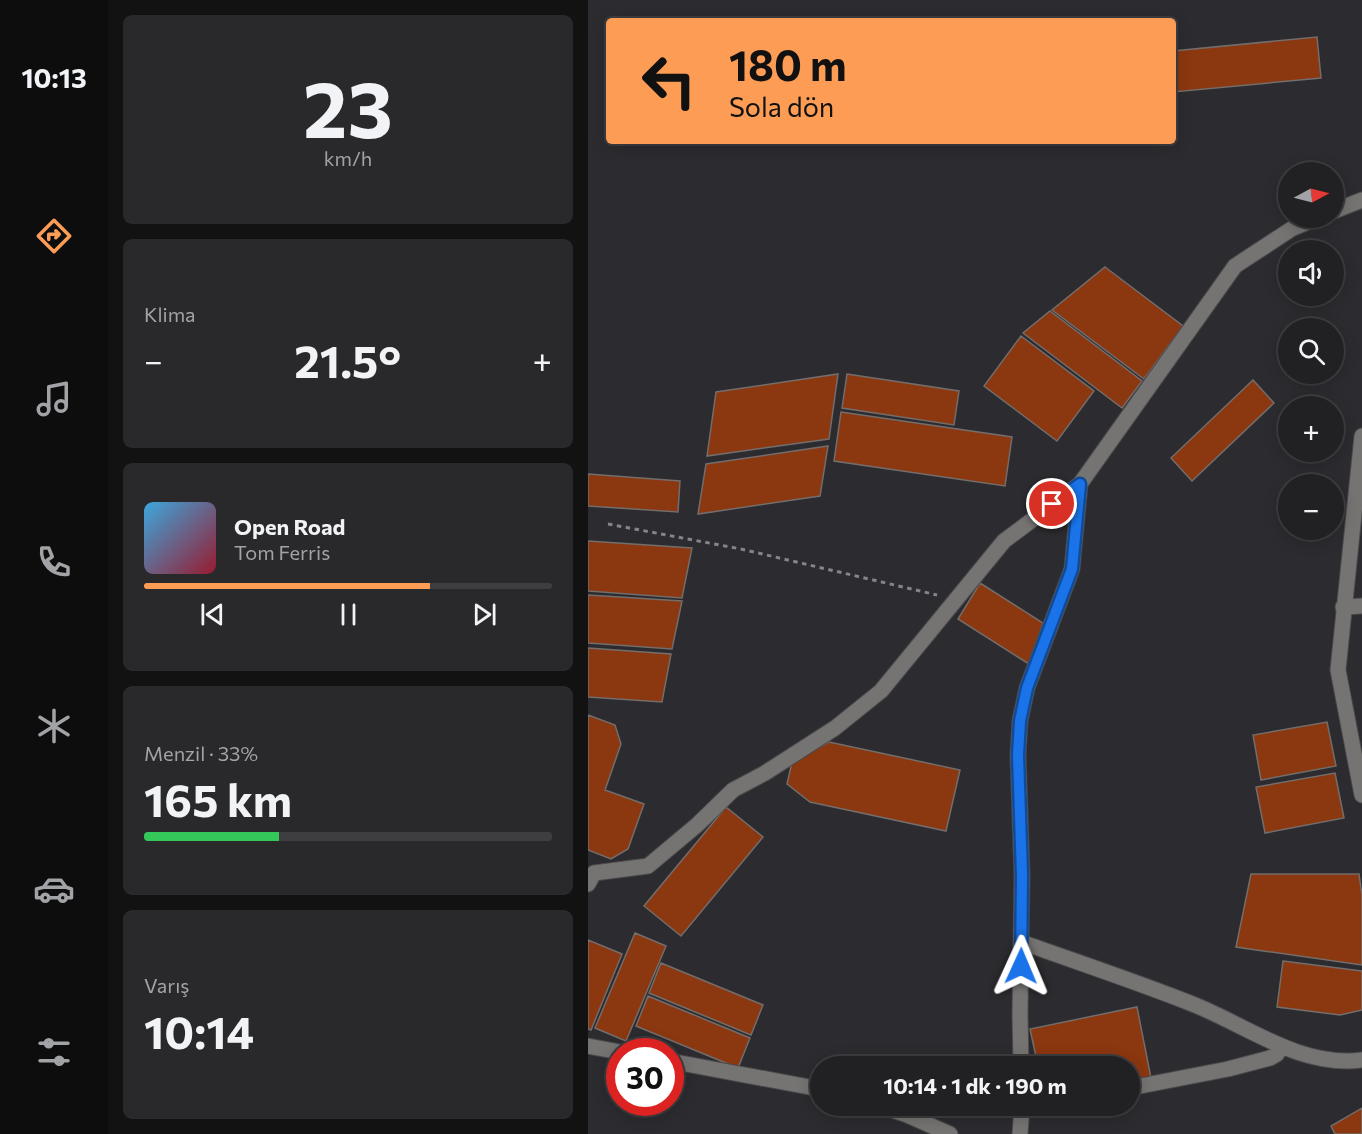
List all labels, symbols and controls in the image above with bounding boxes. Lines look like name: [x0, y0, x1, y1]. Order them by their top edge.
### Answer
text: 180 m: [729, 38, 847, 90]
icon: left: [630, 42, 708, 120]
text: 23: [303, 59, 393, 154]
text: 10:13: [21, 61, 87, 94]
text: Sola dön: [729, 90, 834, 123]
text: km/h: [324, 146, 372, 170]
north arrow: [1278, 162, 1344, 228]
map controls: [1278, 162, 1344, 540]
icon: directions: [33, 215, 75, 257]
button: sound: [1278, 240, 1344, 306]
text: Klima: [144, 302, 196, 326]
button: search: [1278, 318, 1344, 384]
text: 21.5°: [294, 332, 401, 387]
text: −: [144, 339, 163, 380]
text: +: [533, 339, 552, 380]
icon: music: [33, 378, 75, 420]
button: +: [1278, 396, 1344, 462]
button: −: [1278, 474, 1344, 540]
pin: [1026, 478, 1077, 529]
icon: arrive: [1035, 487, 1068, 520]
text: Open Road: [234, 513, 345, 540]
text: Tom Ferris: [234, 540, 330, 564]
icon: phone: [33, 541, 75, 583]
icon: previous: [196, 598, 229, 631]
icon: pause: [332, 598, 365, 631]
icon: next: [468, 598, 501, 631]
icon: climate: [33, 705, 75, 747]
text: Menzil · 33%: [144, 741, 258, 765]
text: 165 km: [144, 771, 292, 826]
icon: car: [33, 868, 75, 910]
position arrow: [989, 934, 1053, 998]
text: Varış: [144, 973, 189, 997]
text: 10:14: [144, 1003, 254, 1058]
icon: filters: [33, 1031, 75, 1073]
speed limit sign: 30: [606, 1038, 684, 1116]
text: 10:14 · 1 dk · 190 m: [883, 1072, 1067, 1099]

